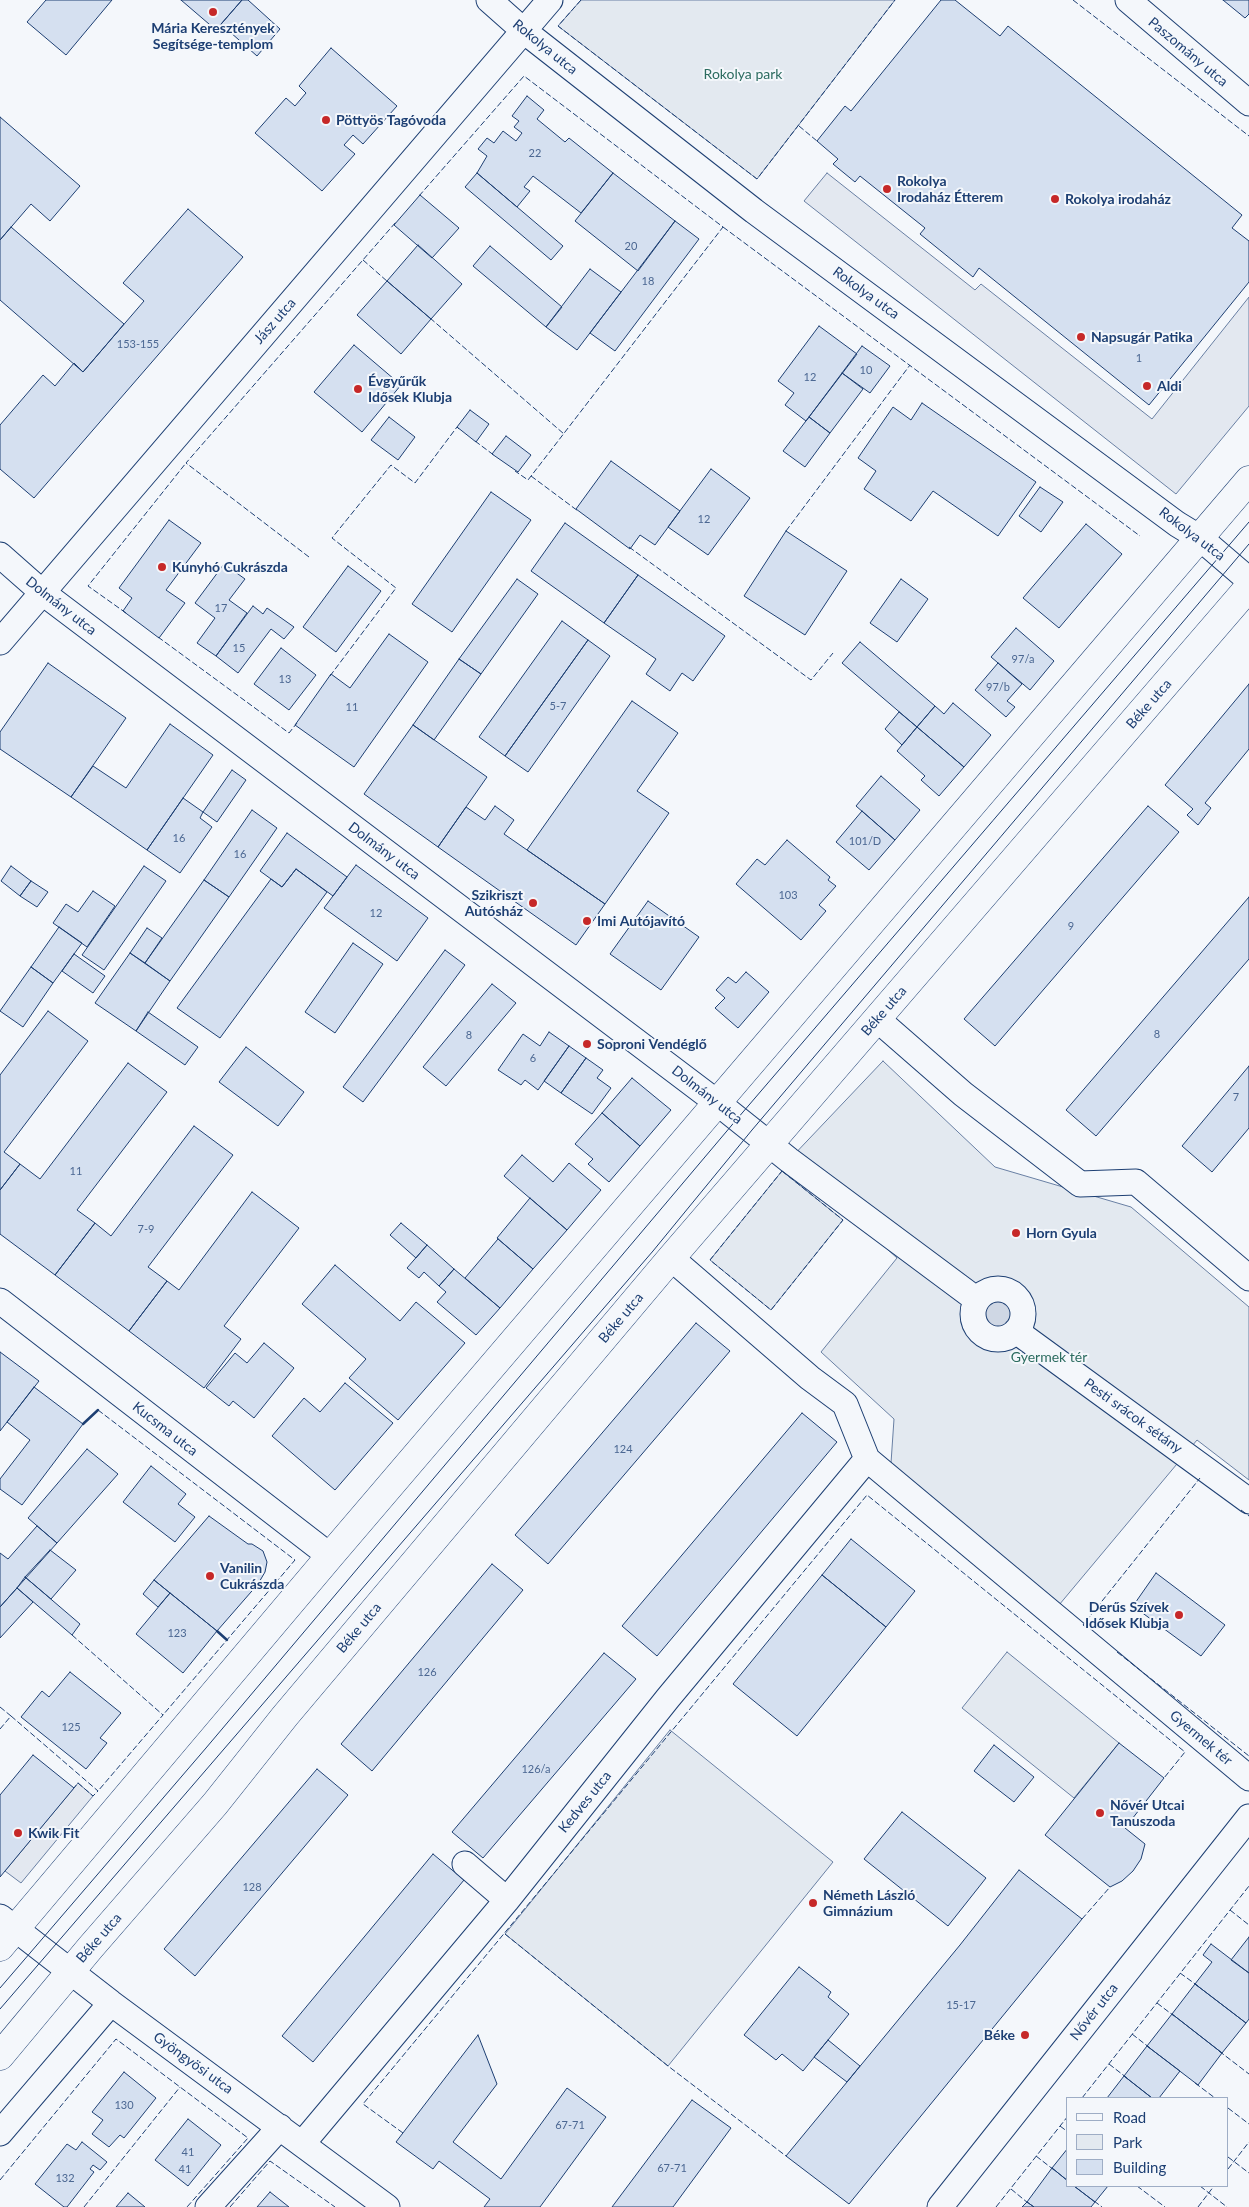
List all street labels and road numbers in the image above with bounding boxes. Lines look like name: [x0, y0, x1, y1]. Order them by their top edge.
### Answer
street label: Paszomány utca: [1145, 14, 1231, 90]
street label: Rokolya utca: [509, 16, 581, 78]
street label: Rokolya utca: [829, 263, 903, 323]
street label: Jász utca: [251, 295, 299, 347]
street label: Rokolya utca: [1156, 504, 1228, 564]
street label: Dolmány utca: [22, 573, 100, 639]
street label: Béke utca: [1123, 676, 1175, 732]
street label: Dolmány utca: [345, 819, 423, 883]
street label: Béke utca: [858, 983, 910, 1039]
street label: Dolmány utca: [668, 1062, 746, 1128]
street label: Béke utca: [595, 1289, 647, 1347]
street label: Pesti srácok sétány: [1081, 1375, 1185, 1457]
street label: Kucsma utca: [129, 1398, 201, 1460]
street label: Béke utca: [333, 1599, 385, 1657]
street label: Gyermek tér: [1166, 1707, 1236, 1769]
street label: Kedves utca: [555, 1768, 615, 1836]
street label: Béke utca: [73, 1910, 125, 1966]
street label: Nővér utca: [1067, 1980, 1121, 2044]
street label: Gyöngyösi utca: [150, 2028, 236, 2098]

